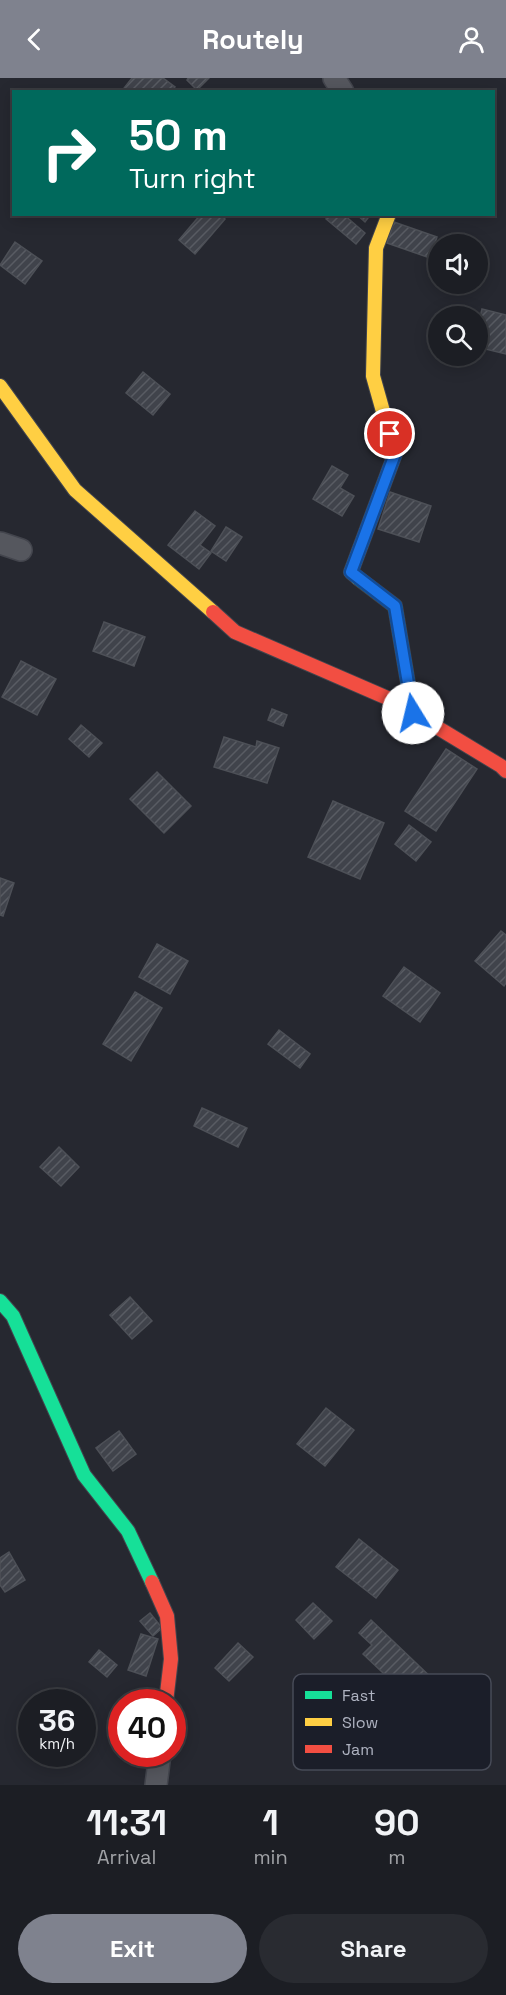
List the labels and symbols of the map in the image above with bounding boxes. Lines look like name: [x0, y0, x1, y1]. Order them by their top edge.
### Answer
pin: [364, 408, 415, 459]
position arrow: [381, 681, 445, 745]
legend: [293, 1674, 491, 1770]
text: Fast: [342, 1685, 375, 1706]
speed limit sign: 40: [108, 1689, 186, 1767]
text: Slow: [342, 1712, 378, 1733]
text: Jam: [342, 1739, 374, 1760]

